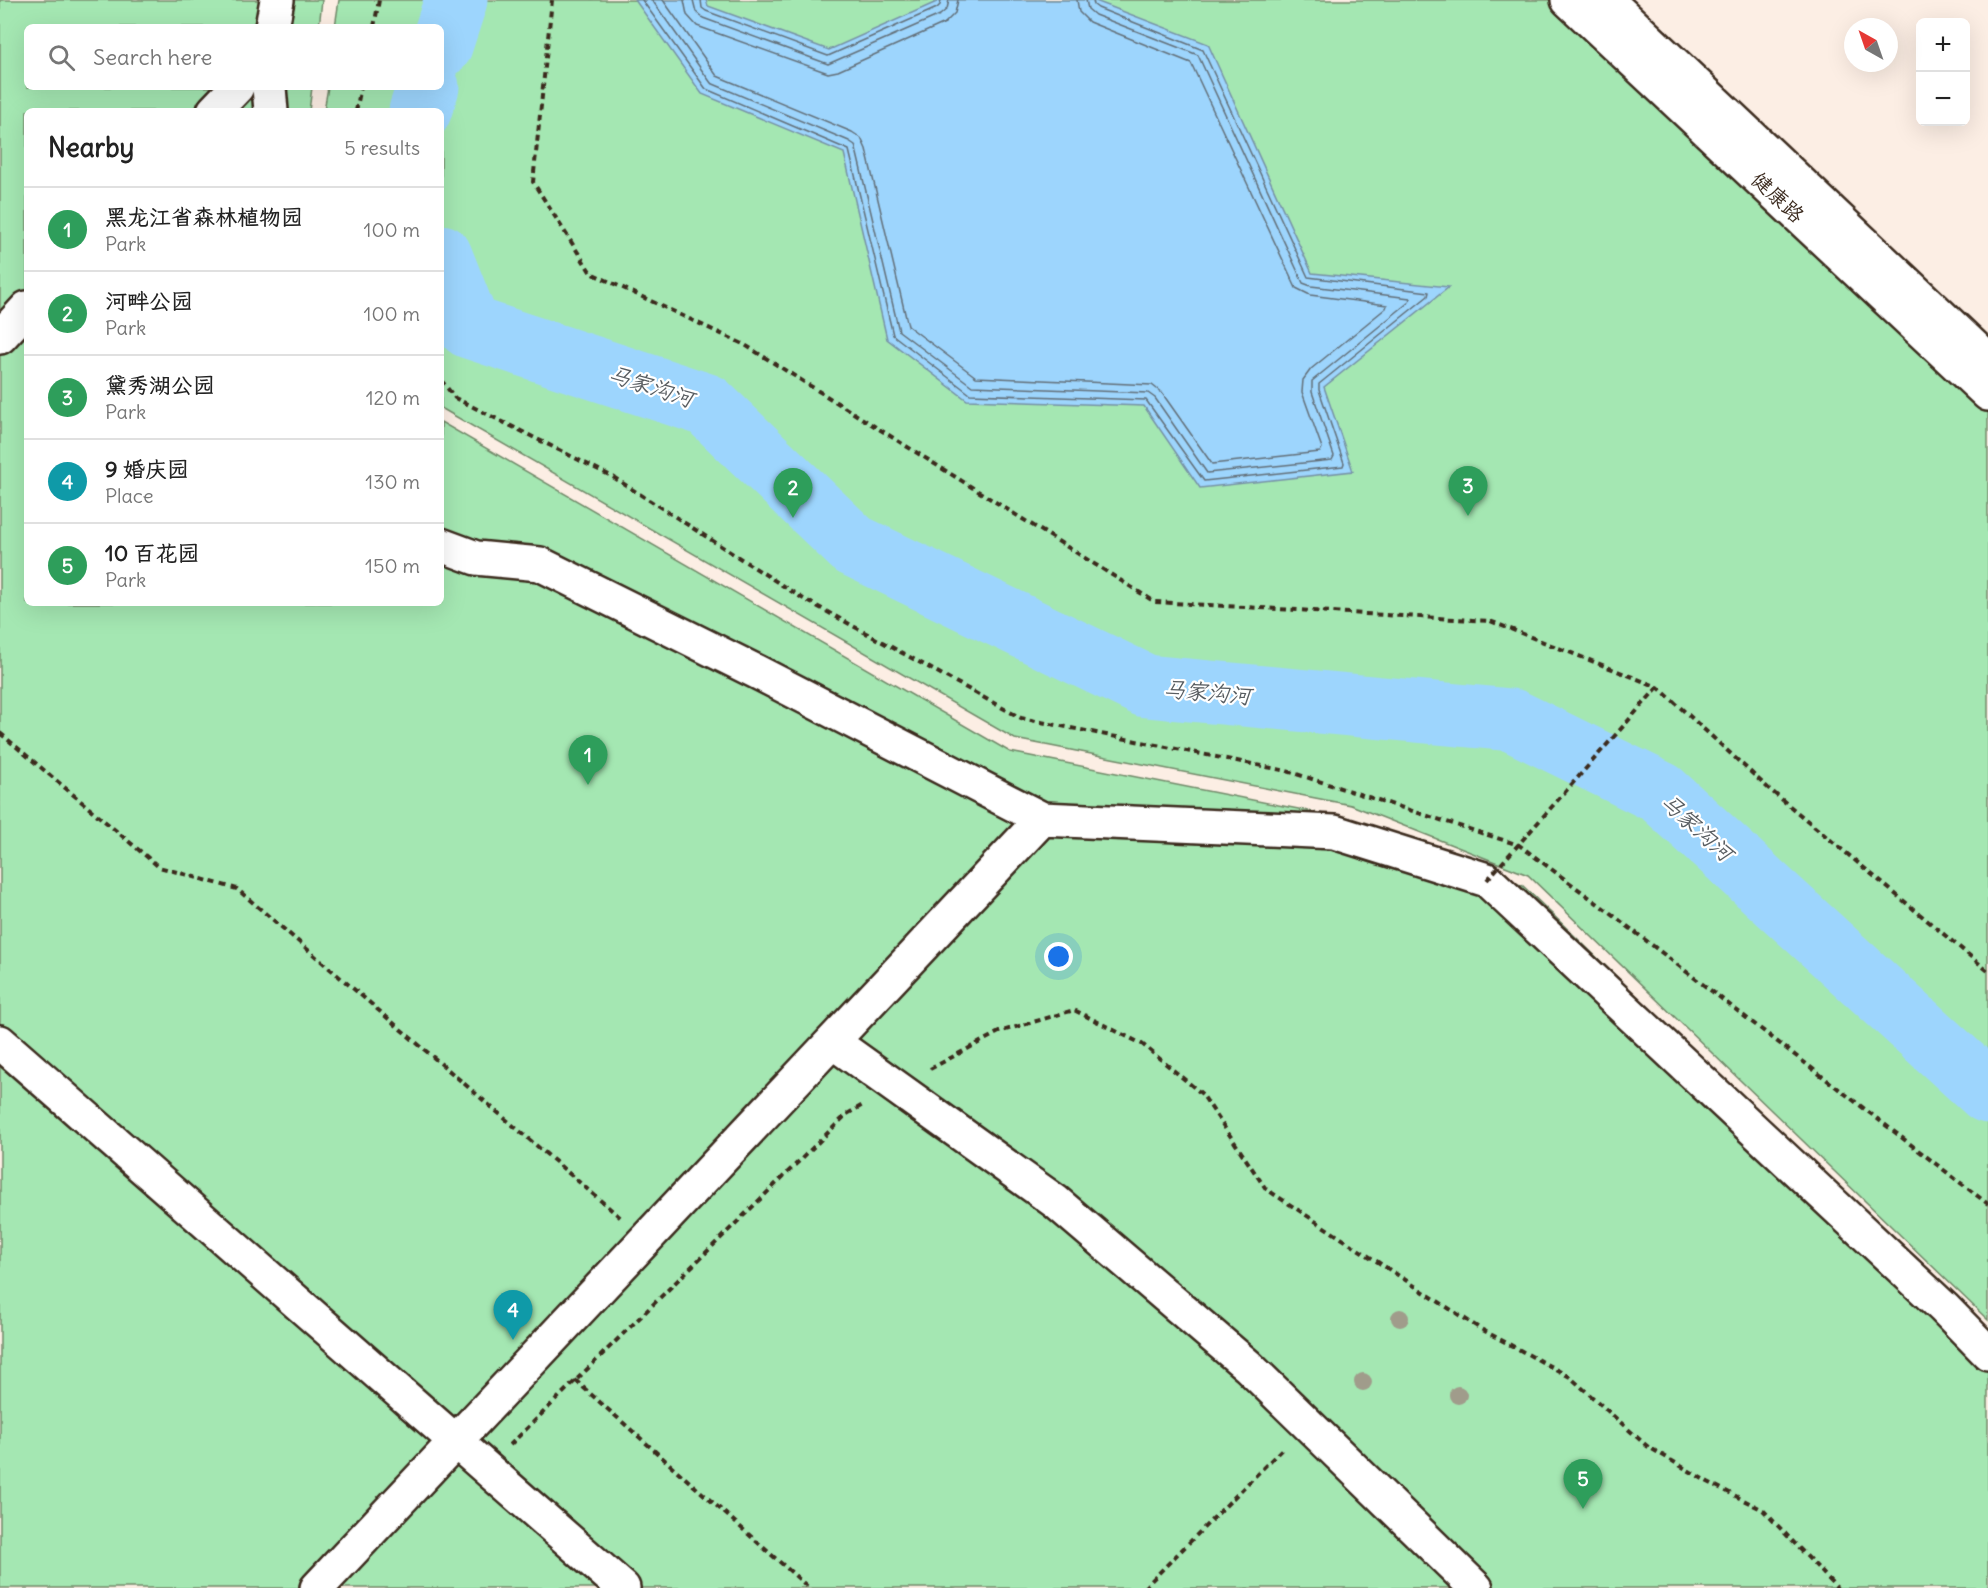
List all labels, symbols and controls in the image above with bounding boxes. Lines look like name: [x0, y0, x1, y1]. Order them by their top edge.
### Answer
north arrow: [1844, 18, 1898, 72]
map controls: [1916, 18, 1970, 126]
button: +: [1916, 18, 1970, 72]
search box: [24, 24, 444, 90]
icon: search: [45, 41, 78, 74]
text: Search here: [93, 43, 212, 71]
button: −: [1916, 72, 1970, 126]
text: Nearby: [48, 131, 134, 164]
text: 5 results: [344, 135, 420, 160]
street label: 健康路: [1746, 166, 1810, 228]
text: 黑龙江省森林植物园: [105, 203, 303, 231]
text: 1: [64, 217, 71, 242]
text: 100 m: [363, 217, 420, 242]
text: Park: [105, 231, 146, 256]
text: 河畔公园: [105, 287, 193, 315]
text: 2: [62, 301, 73, 326]
text: 100 m: [363, 301, 420, 326]
text: Park: [105, 315, 146, 340]
water label: 马家沟河: [605, 359, 700, 414]
text: 黛秀湖公园: [105, 371, 215, 399]
text: 3: [62, 385, 73, 410]
text: 120 m: [366, 385, 420, 410]
text: Park: [105, 399, 146, 424]
text: 9 婚庆园: [105, 455, 189, 483]
pin: 3: [1448, 466, 1488, 516]
pin: 2: [774, 468, 812, 518]
text: 4: [62, 469, 73, 494]
text: 130 m: [365, 469, 420, 494]
text: Place: [105, 483, 153, 508]
text: 10 百花园: [105, 539, 199, 567]
text: 5: [62, 553, 73, 578]
text: 150 m: [365, 553, 420, 578]
text: Park: [105, 567, 146, 592]
water label: 马家沟河: [1162, 674, 1255, 710]
pin: 1: [568, 736, 608, 785]
water label: 马家沟河: [1655, 787, 1741, 869]
your location: [1044, 942, 1073, 971]
pin: 4: [494, 1290, 532, 1340]
pin: 5: [1564, 1460, 1602, 1509]

